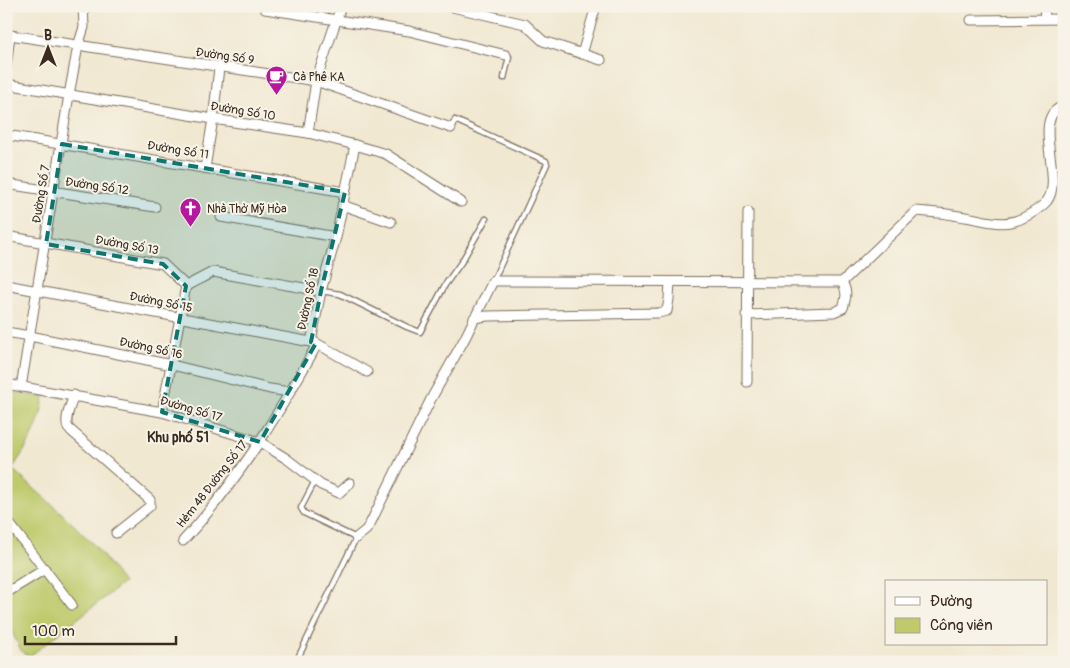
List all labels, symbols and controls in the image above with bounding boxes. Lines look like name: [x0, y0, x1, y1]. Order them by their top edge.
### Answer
north arrow: [22, 22, 72, 72]
text: B: [44, 27, 52, 44]
street label: Đường Số 9: [195, 44, 255, 68]
cafe icon: Cà Phê KA: [265, 65, 289, 96]
place label: Cà Phê KA: [293, 70, 345, 85]
street label: Đường Số 10: [209, 98, 277, 124]
street label: Đường Số 11: [146, 137, 210, 163]
street label: Đường Số 7: [28, 163, 54, 224]
street label: Đường Số 12: [64, 174, 130, 198]
church icon: Nhà Thờ Mỹ Hòa: [179, 197, 203, 228]
place label: Nhà Thờ Mỹ Hòa: [207, 202, 287, 217]
street label: Đường Số 13: [94, 232, 160, 258]
street label: Đường Số 18: [294, 266, 322, 332]
street label: Đường Số 15: [128, 288, 194, 316]
street label: Đường Số 16: [118, 333, 184, 363]
street label: Đường Số 17: [158, 393, 224, 426]
district label: Khu phố 51: [147, 428, 209, 446]
street label: Hẻm 48 Đường Số 17: [173, 437, 251, 531]
legend: [885, 580, 1048, 646]
text: Đường: [930, 592, 972, 611]
scale bar: [25, 613, 176, 645]
text: Công viên: [930, 616, 993, 635]
text: 100 m: [32, 622, 75, 641]

